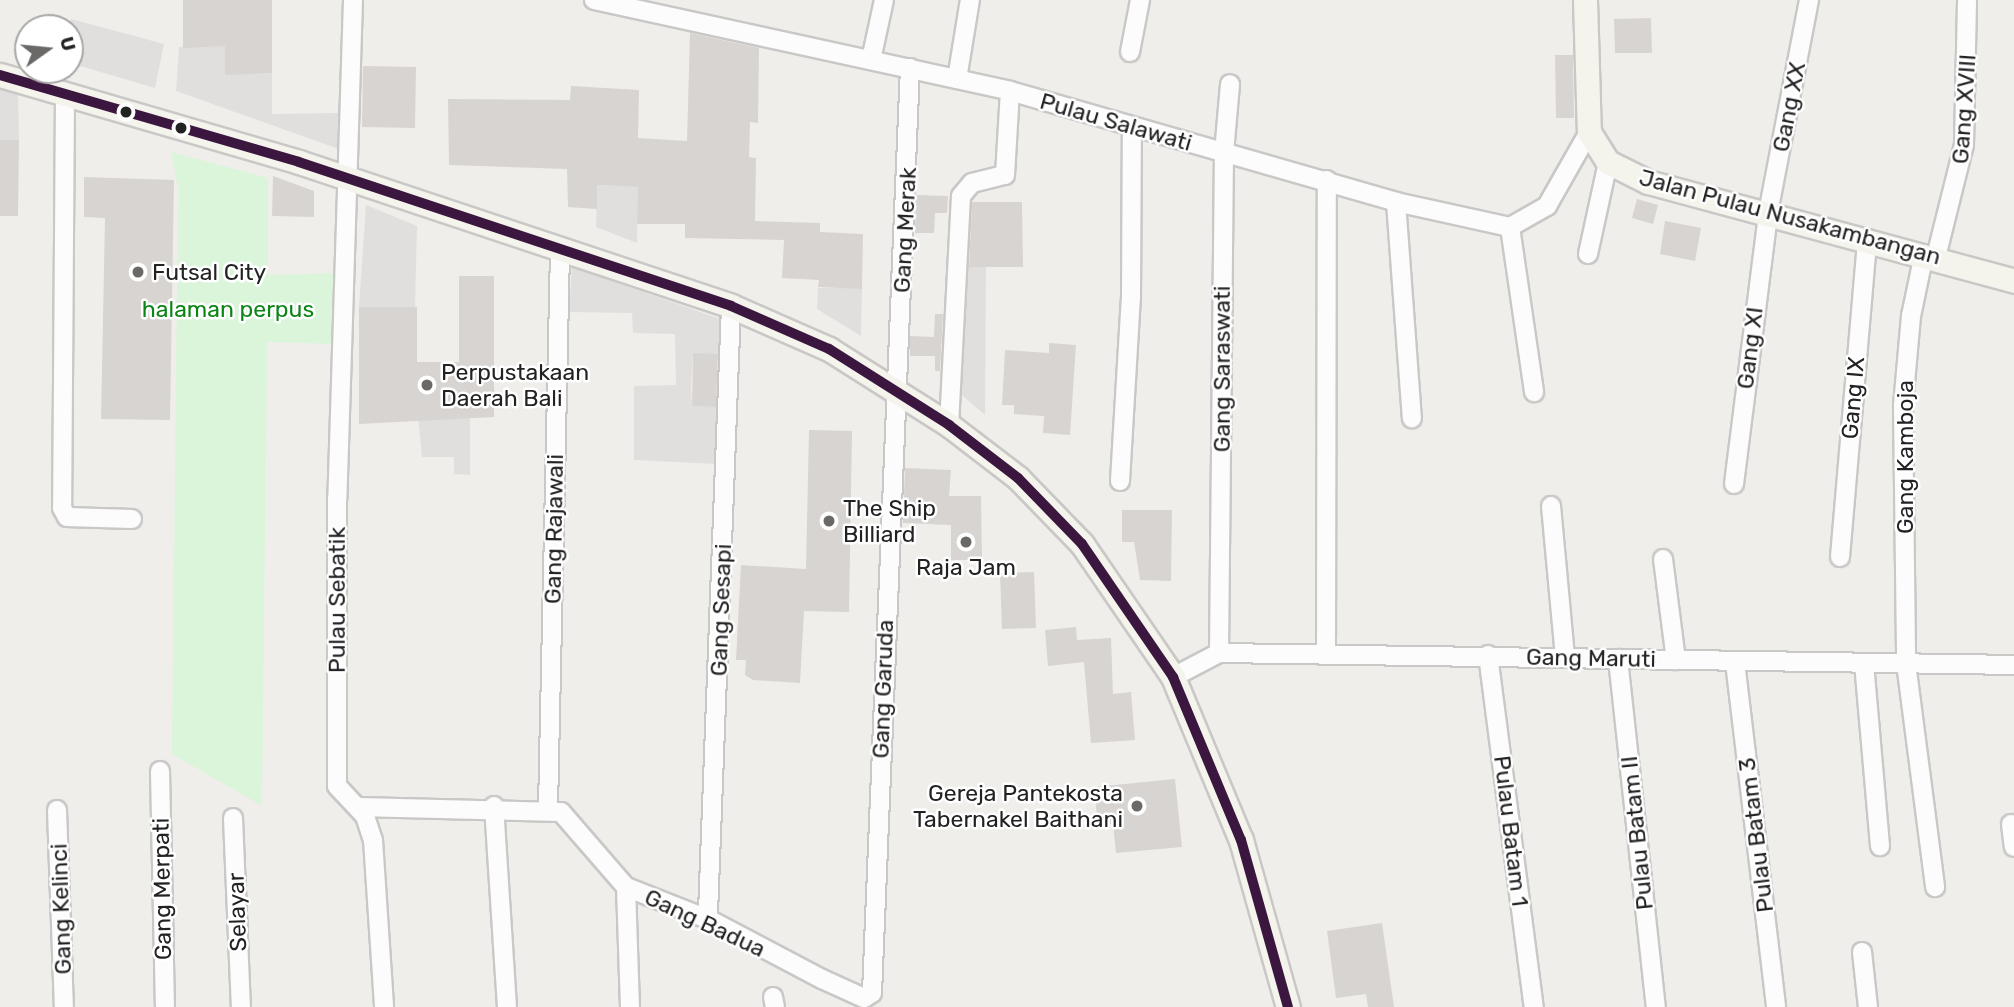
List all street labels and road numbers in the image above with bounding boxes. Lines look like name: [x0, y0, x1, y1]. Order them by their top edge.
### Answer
street label: Gang XVIII: [1946, 53, 1982, 165]
street label: Gang XX: [1767, 60, 1811, 154]
street label: Pulau Salawati: [1037, 87, 1195, 157]
street label: Jalan Pulau Nusakambangan: [1636, 163, 1944, 271]
street label: Gang Merak: [888, 166, 922, 294]
street label: Gang Saraswati: [1208, 286, 1236, 452]
street label: Gang XI: [1731, 305, 1769, 391]
street label: Gang IX: [1836, 356, 1870, 440]
street label: Gang Kamboja: [1891, 380, 1919, 534]
street label: Gang Rajawali: [539, 454, 569, 604]
street label: Pulau Sebatik: [323, 527, 351, 673]
street label: Gang Sesapi: [705, 543, 737, 677]
street label: Gang Garuda: [867, 619, 899, 759]
street label: Gang Maruti: [1526, 643, 1656, 673]
street label: Pulau Batam 1: [1488, 754, 1534, 908]
street label: Pulau Batam II: [1615, 755, 1659, 911]
street label: Pulau Batam 3: [1733, 756, 1779, 914]
street label: Gang Merpati: [147, 818, 177, 960]
street label: Gang Kelinci: [45, 843, 77, 975]
street label: Selayar: [222, 872, 252, 952]
street label: Gang Badua: [640, 883, 770, 963]

